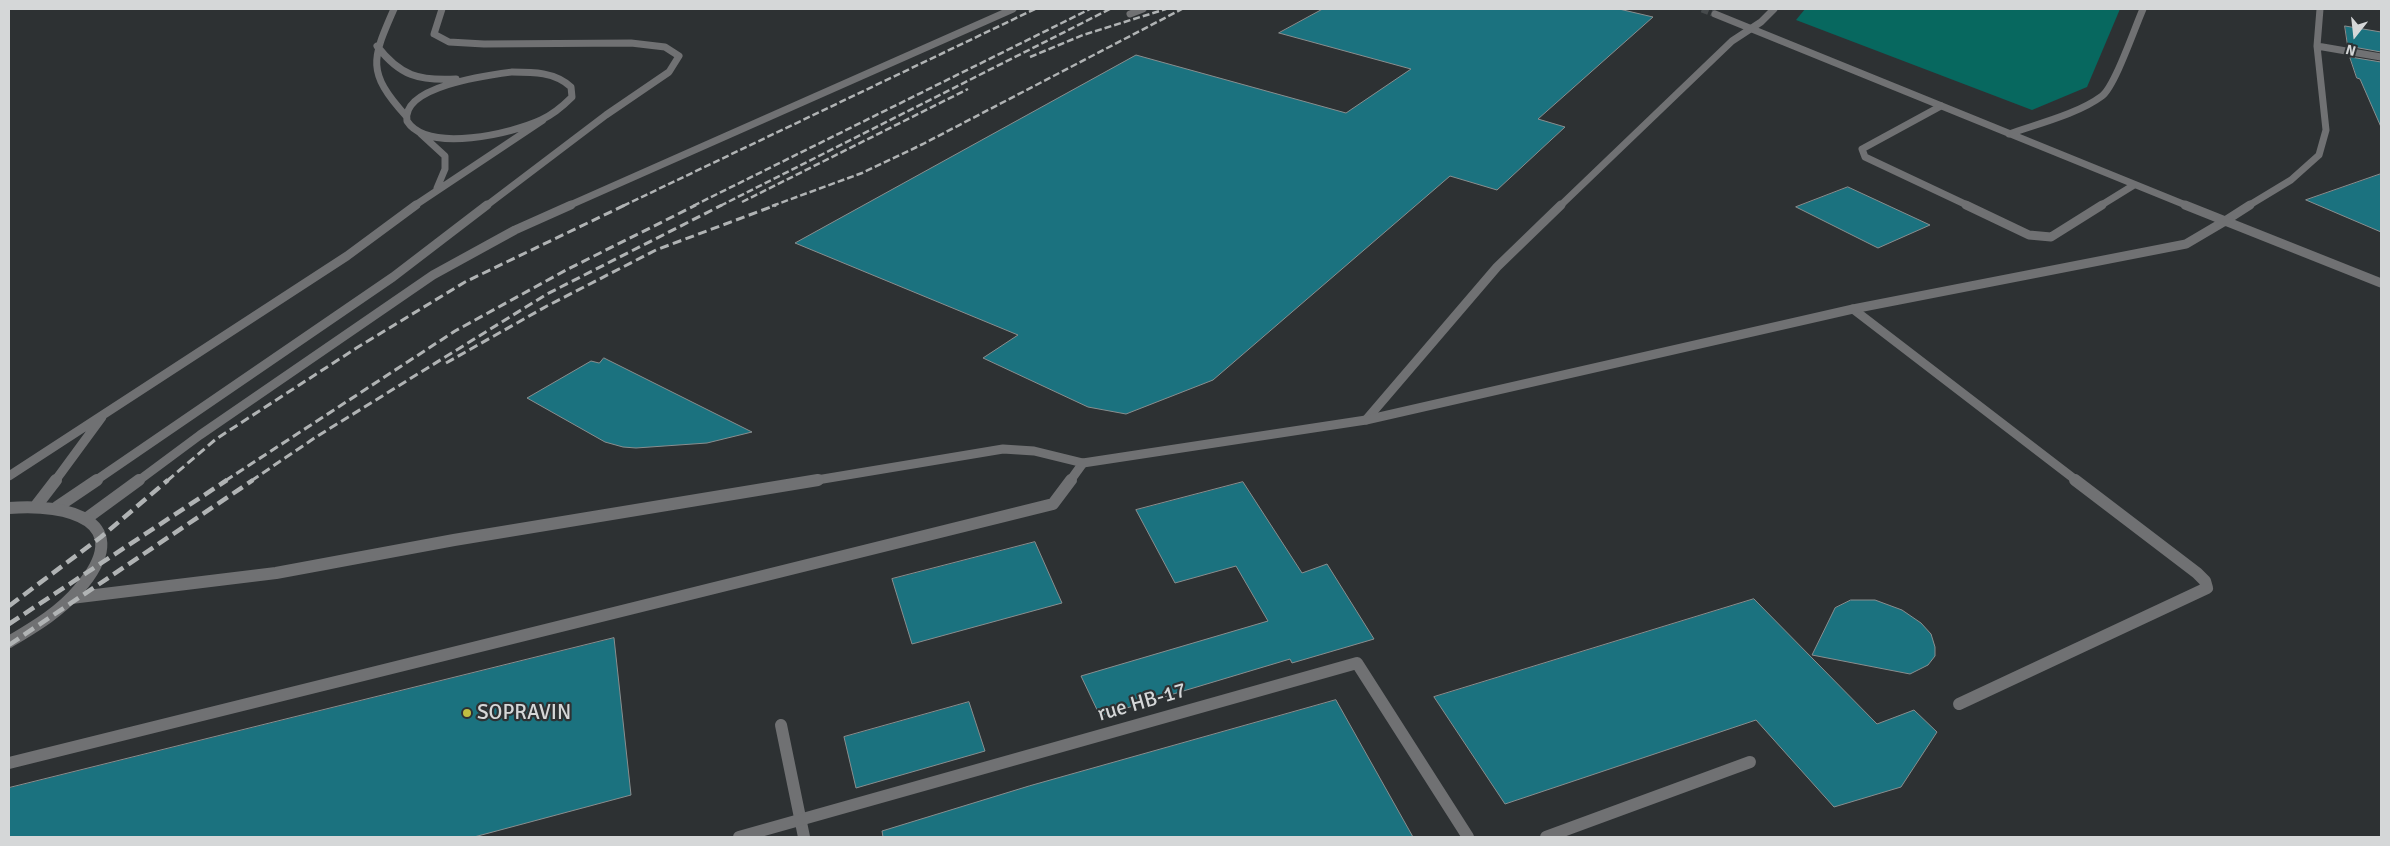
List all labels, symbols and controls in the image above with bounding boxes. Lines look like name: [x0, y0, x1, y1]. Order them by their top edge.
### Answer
north arrow: [2330, 10, 2380, 60]
text: N: [2344, 40, 2358, 59]
street label: rue HB-17: [1095, 678, 1189, 728]
place label: SOPRAVIN: [477, 700, 571, 726]
marker: SOPRAVIN: [461, 707, 473, 719]

